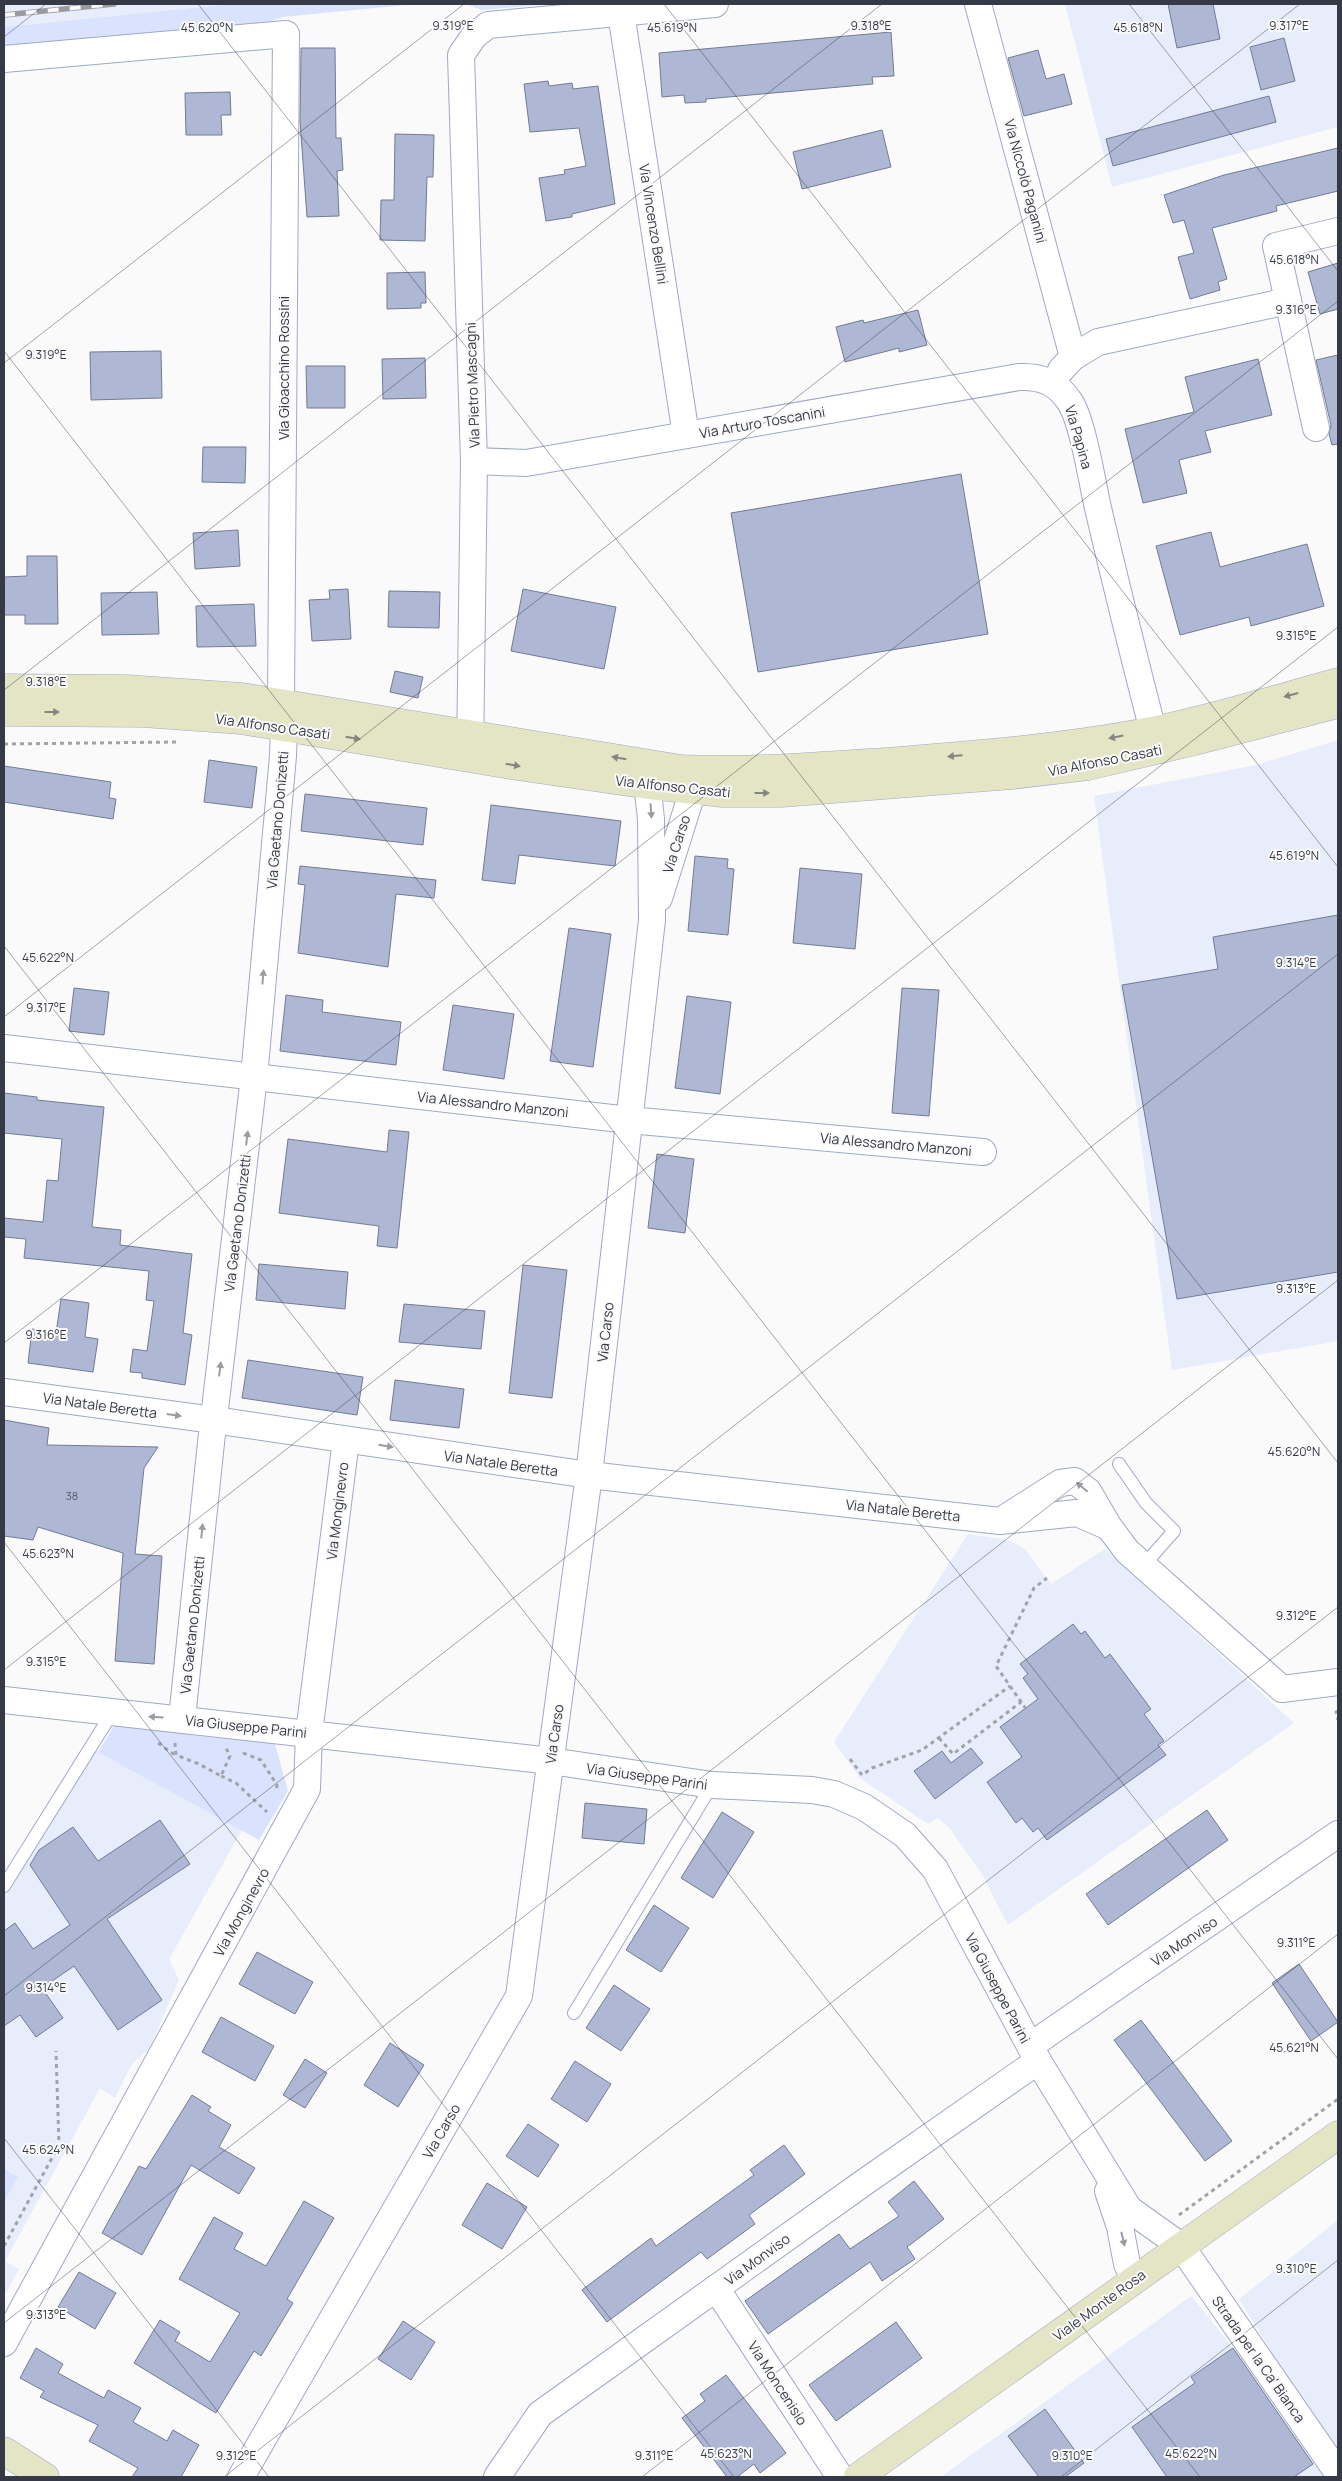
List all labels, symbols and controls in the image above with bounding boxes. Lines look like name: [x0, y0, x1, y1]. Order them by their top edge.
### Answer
text: 9.319°E: [432, 17, 474, 34]
text: 9.318°E: [851, 17, 892, 34]
text: 9.317°E: [1269, 17, 1309, 34]
text: 45.620°N: [181, 19, 233, 36]
text: 45.619°N: [647, 19, 697, 36]
text: 45.618°N: [1113, 19, 1163, 36]
street label: Via Niccolò Paganini: [1000, 117, 1052, 245]
street label: Via Vincenzo Bellini: [635, 162, 673, 286]
text: 45.618°N: [1269, 251, 1319, 268]
street label: Via Gioacchino Rossini: [274, 296, 293, 440]
text: 9.316°E: [1275, 301, 1317, 318]
street label: Via Pietro Mascagni: [460, 322, 484, 448]
text: 9.319°E: [25, 346, 67, 363]
street label: Via Arturo Toscanini: [698, 402, 826, 442]
street label: Via Papina: [1061, 403, 1097, 471]
text: 9.315°E: [1276, 627, 1317, 644]
text: 9.318°E: [26, 673, 67, 690]
one-way arrow: [1284, 691, 1299, 699]
one-way arrow: [45, 708, 61, 716]
street label: Via Alfonso Casati: [214, 709, 332, 743]
one-way arrow: [1108, 734, 1124, 742]
one-way arrow: [346, 735, 362, 743]
street label: Via Alfonso Casati: [1046, 740, 1164, 780]
street label: Via Gaetano Donizetti: [261, 750, 293, 890]
one-way arrow: [947, 753, 963, 761]
one-way arrow: [611, 754, 627, 762]
one-way arrow: [506, 761, 522, 769]
street label: Via Alfonso Casati: [614, 771, 732, 801]
one-way arrow: [754, 789, 770, 797]
one-way arrow: [647, 804, 655, 820]
street label: Via Carso: [658, 812, 694, 876]
text: 45.619°N: [1269, 847, 1319, 864]
text: 45.622°N: [22, 949, 74, 966]
text: 9.314°E: [1276, 954, 1317, 971]
one-way arrow: [259, 968, 267, 984]
text: 9.317°E: [26, 999, 66, 1016]
street label: Via Alessandro Manzoni: [416, 1087, 570, 1121]
street label: Via Alessandro Manzoni: [819, 1128, 973, 1160]
one-way arrow: [243, 1130, 251, 1146]
street label: Via Gaetano Donizetti: [219, 1153, 255, 1293]
text: 9.313°E: [1276, 1280, 1316, 1297]
street label: Via Carso: [592, 1301, 618, 1363]
text: 9.316°E: [25, 1326, 67, 1343]
one-way arrow: [216, 1361, 224, 1377]
street label: Via Natale Beretta: [42, 1388, 158, 1422]
one-way arrow: [166, 1411, 182, 1419]
one-way arrow: [379, 1442, 395, 1450]
text: 45.620°N: [1268, 1443, 1320, 1460]
street label: Via Natale Beretta: [443, 1446, 559, 1480]
street label: Via Monginevro: [322, 1461, 352, 1561]
one-way arrow: [1076, 1481, 1089, 1492]
house number: 38: [66, 1488, 78, 1503]
street label: Via Natale Beretta: [845, 1495, 961, 1525]
one-way arrow: [198, 1522, 206, 1538]
text: 45.623°N: [22, 1545, 74, 1562]
street label: Via Gaetano Donizetti: [175, 1555, 209, 1695]
text: 9.312°E: [1276, 1607, 1316, 1624]
text: 9.315°E: [26, 1653, 67, 1670]
street label: Via Carso: [540, 1703, 568, 1765]
street label: Via Giuseppe Parini: [184, 1710, 308, 1742]
one-way arrow: [148, 1712, 164, 1720]
street label: Via Giuseppe Parini: [585, 1758, 709, 1794]
street label: Via Monginevro: [209, 1864, 273, 1960]
street label: Via Monviso: [1147, 1912, 1221, 1970]
street label: Via Giuseppe Parini: [961, 1930, 1035, 2046]
text: 9.311°E: [1277, 1934, 1315, 1951]
text: 9.314°E: [26, 1979, 67, 1996]
text: 45.621°N: [1269, 2039, 1319, 2056]
street label: Via Carso: [418, 2100, 464, 2162]
text: 45.624°N: [22, 2141, 74, 2158]
street label: Via Monviso: [721, 2229, 793, 2289]
one-way arrow: [1119, 2232, 1127, 2247]
text: 9.310°E: [1275, 2260, 1317, 2277]
street label: Viale Monte Rosa: [1049, 2265, 1149, 2345]
street label: Strada per la Ca' Bianca: [1208, 2292, 1310, 2426]
text: 9.313°E: [26, 2306, 66, 2323]
street label: Via Moncenisio: [744, 2337, 812, 2429]
text: 45.623°N: [700, 2445, 752, 2462]
text: 45.622°N: [1165, 2445, 1217, 2462]
text: 9.312°E: [216, 2447, 256, 2464]
text: 9.311°E: [635, 2447, 673, 2464]
text: 9.310°E: [1051, 2447, 1093, 2464]

